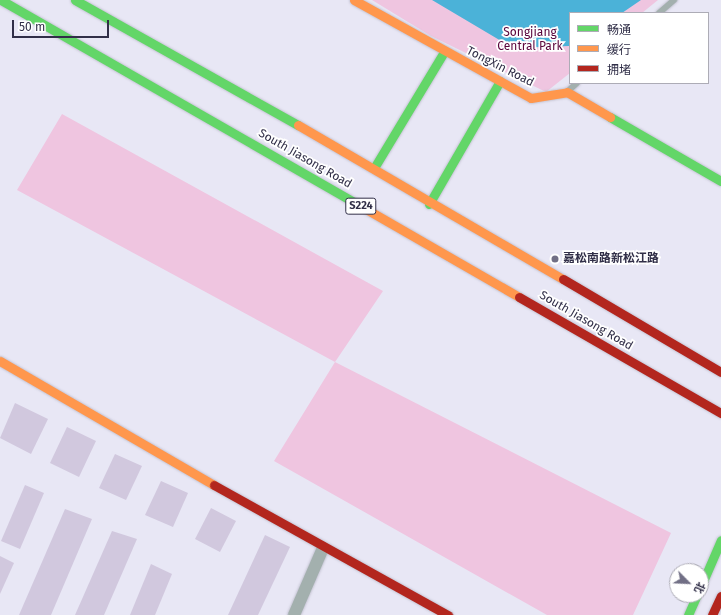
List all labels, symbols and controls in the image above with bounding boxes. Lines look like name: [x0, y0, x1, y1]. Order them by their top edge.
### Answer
scale bar: [14, 12, 111, 38]
legend: [569, 12, 709, 84]
text: 50 m: [19, 20, 45, 34]
text: 畅通: [607, 23, 631, 37]
park label: Songjiang Central Park: [497, 26, 563, 54]
text: 缓行: [607, 43, 631, 57]
street label: TongXin Road: [464, 44, 536, 90]
text: 拥堵: [607, 63, 631, 77]
street label: South Jiasong Road: [256, 126, 354, 192]
road number: S224: [345, 197, 377, 215]
place label: 嘉松南路新松江路: [563, 252, 659, 266]
marker: 嘉松南路新松江路: [550, 254, 560, 264]
street label: South Jiasong Road: [537, 288, 635, 354]
north arrow: [669, 563, 709, 603]
text: 北: [691, 580, 708, 595]

